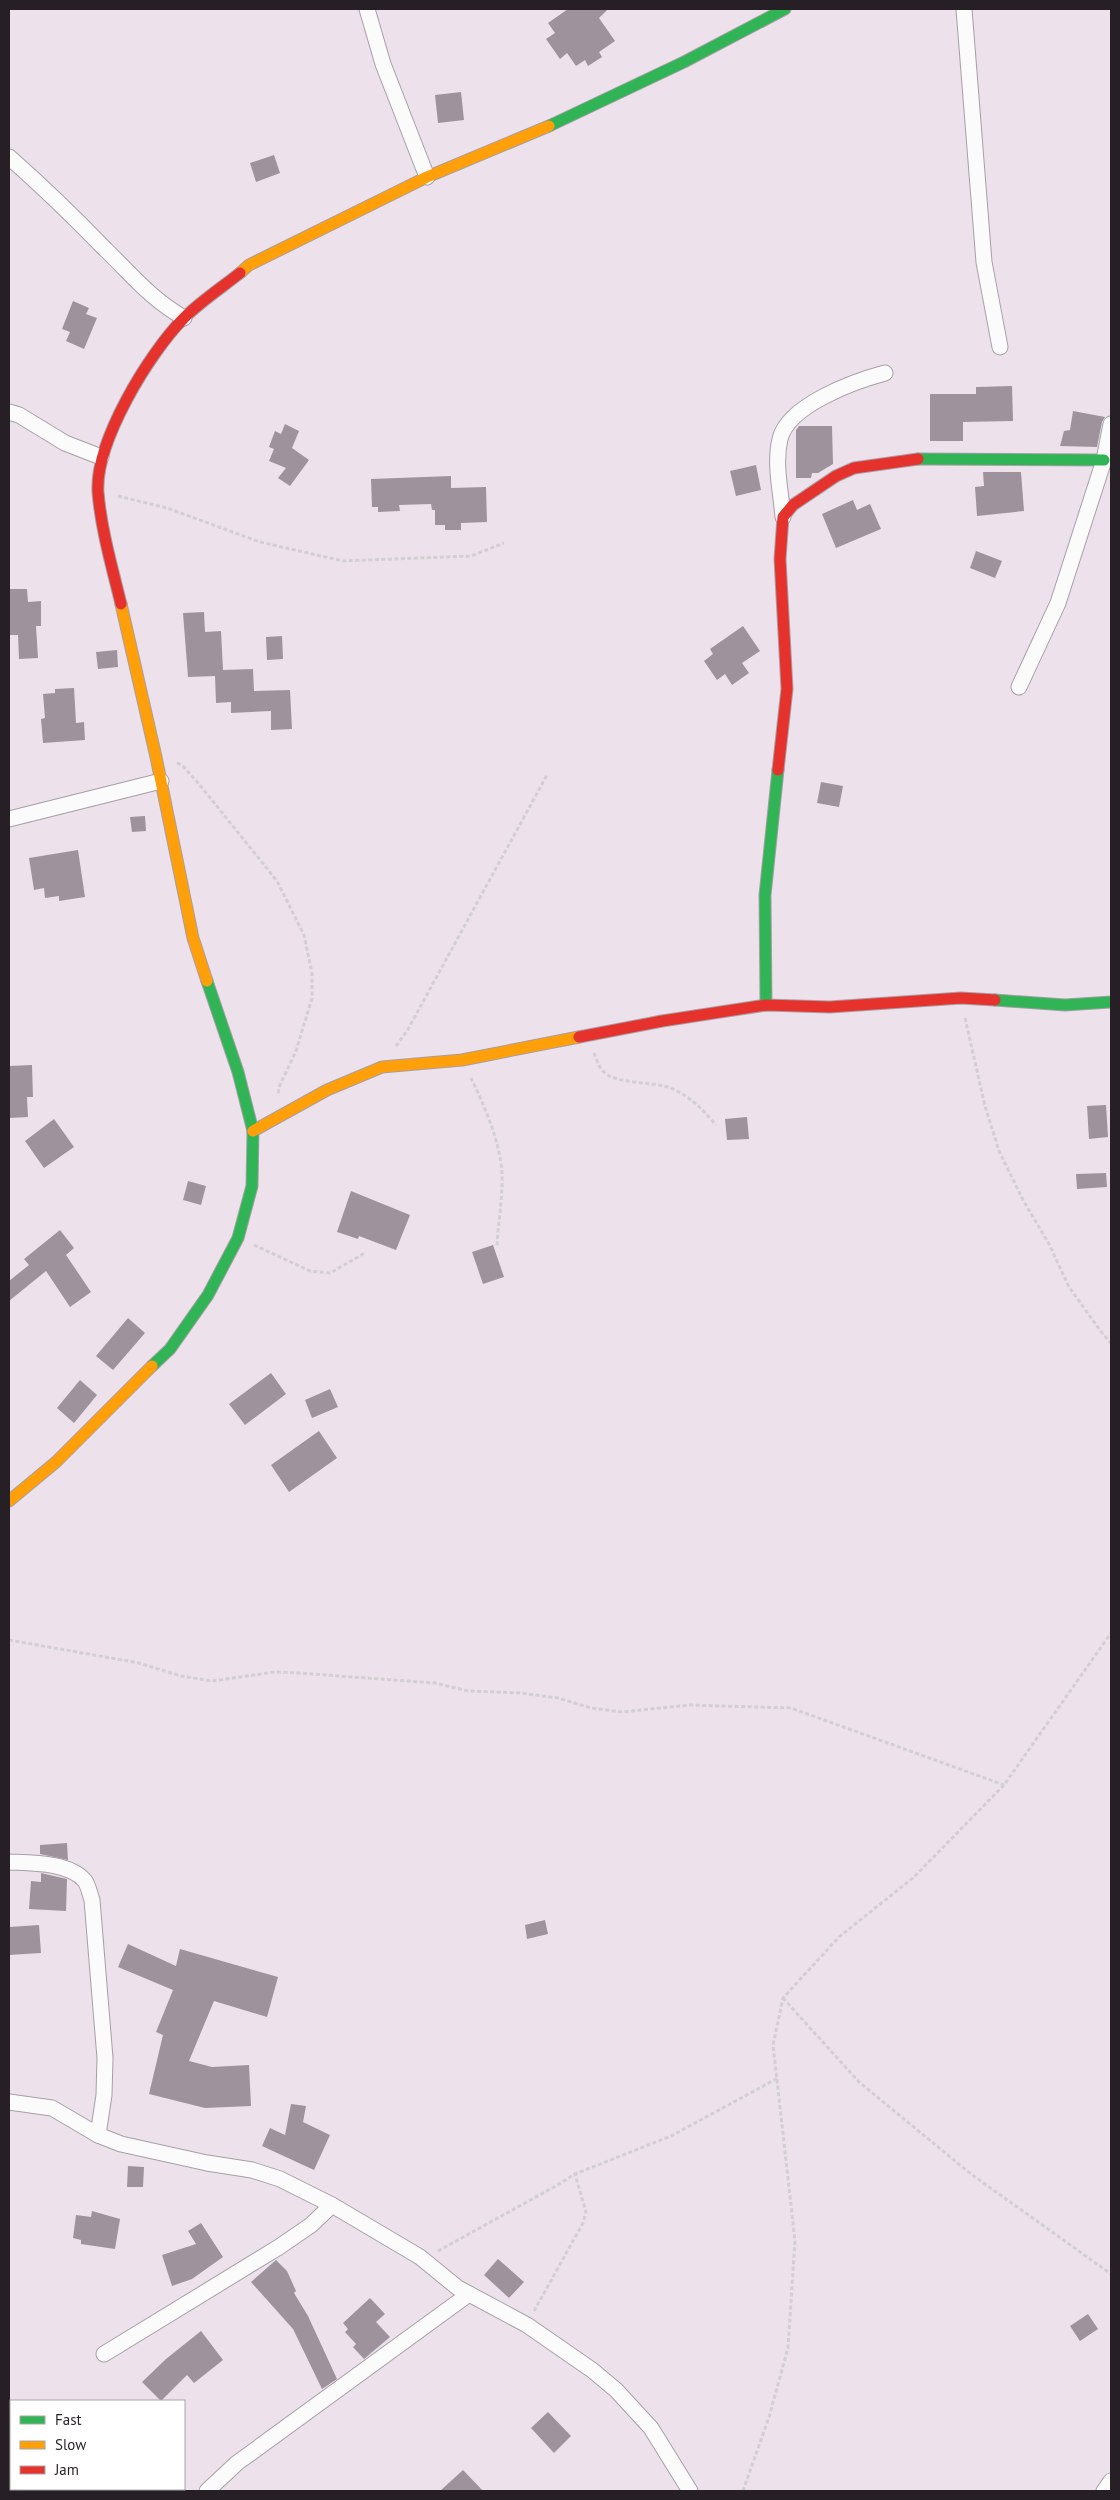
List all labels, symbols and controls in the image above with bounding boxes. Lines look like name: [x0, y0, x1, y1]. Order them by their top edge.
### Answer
legend: [10, 2400, 185, 2490]
text: Fast: [55, 2410, 82, 2429]
text: Slow: [55, 2435, 86, 2454]
text: Jam: [54, 2460, 79, 2479]

